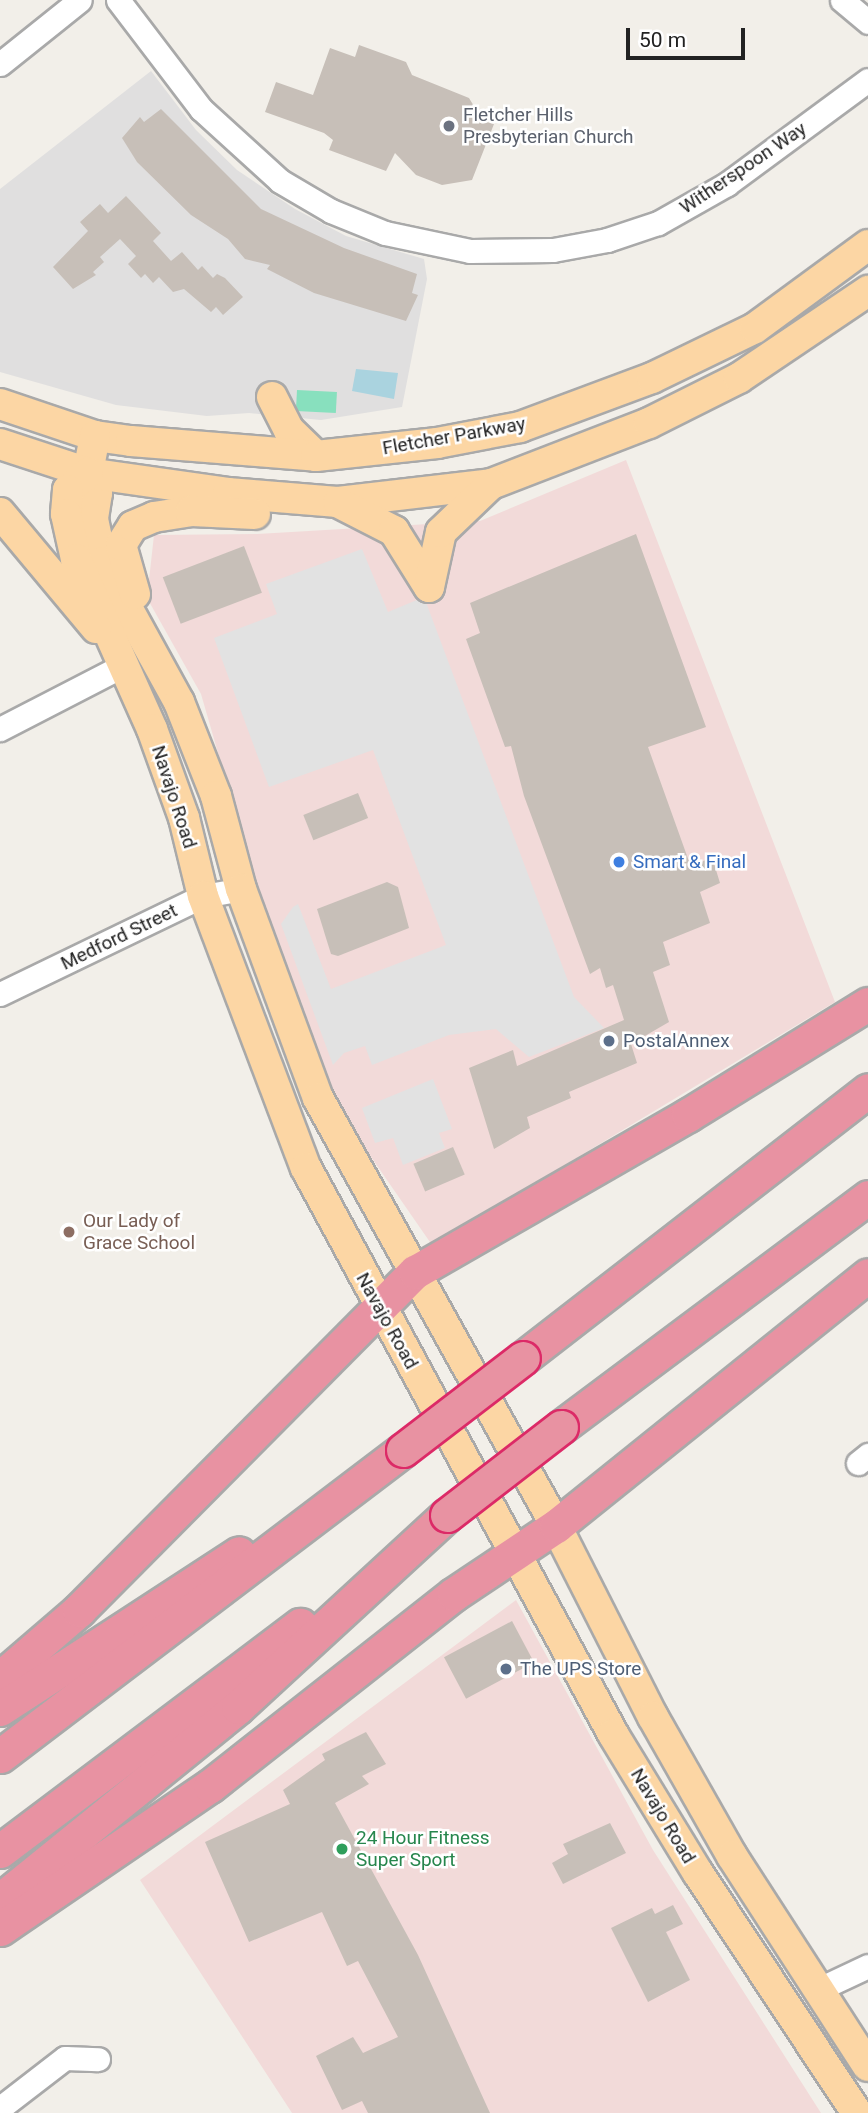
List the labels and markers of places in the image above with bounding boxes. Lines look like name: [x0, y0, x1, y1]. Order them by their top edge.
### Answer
place label: Fletcher Hills Presbyterian Church: [463, 104, 634, 148]
marker: Fletcher Hills Presbyterian Church: [441, 118, 457, 134]
place label: Smart & Final: [633, 851, 746, 873]
marker: Smart & Final: [611, 854, 627, 870]
place label: PostalAnnex: [623, 1030, 730, 1052]
marker: PostalAnnex: [601, 1033, 617, 1049]
place label: Our Lady of Grace School: [83, 1210, 195, 1254]
marker: Our Lady of Grace School: [61, 1224, 77, 1240]
place label: The UPS Store: [520, 1658, 641, 1680]
marker: The UPS Store: [498, 1661, 514, 1677]
place label: 24 Hour Fitness Super Sport: [356, 1827, 490, 1871]
marker: 24 Hour Fitness Super Sport: [334, 1841, 350, 1857]

